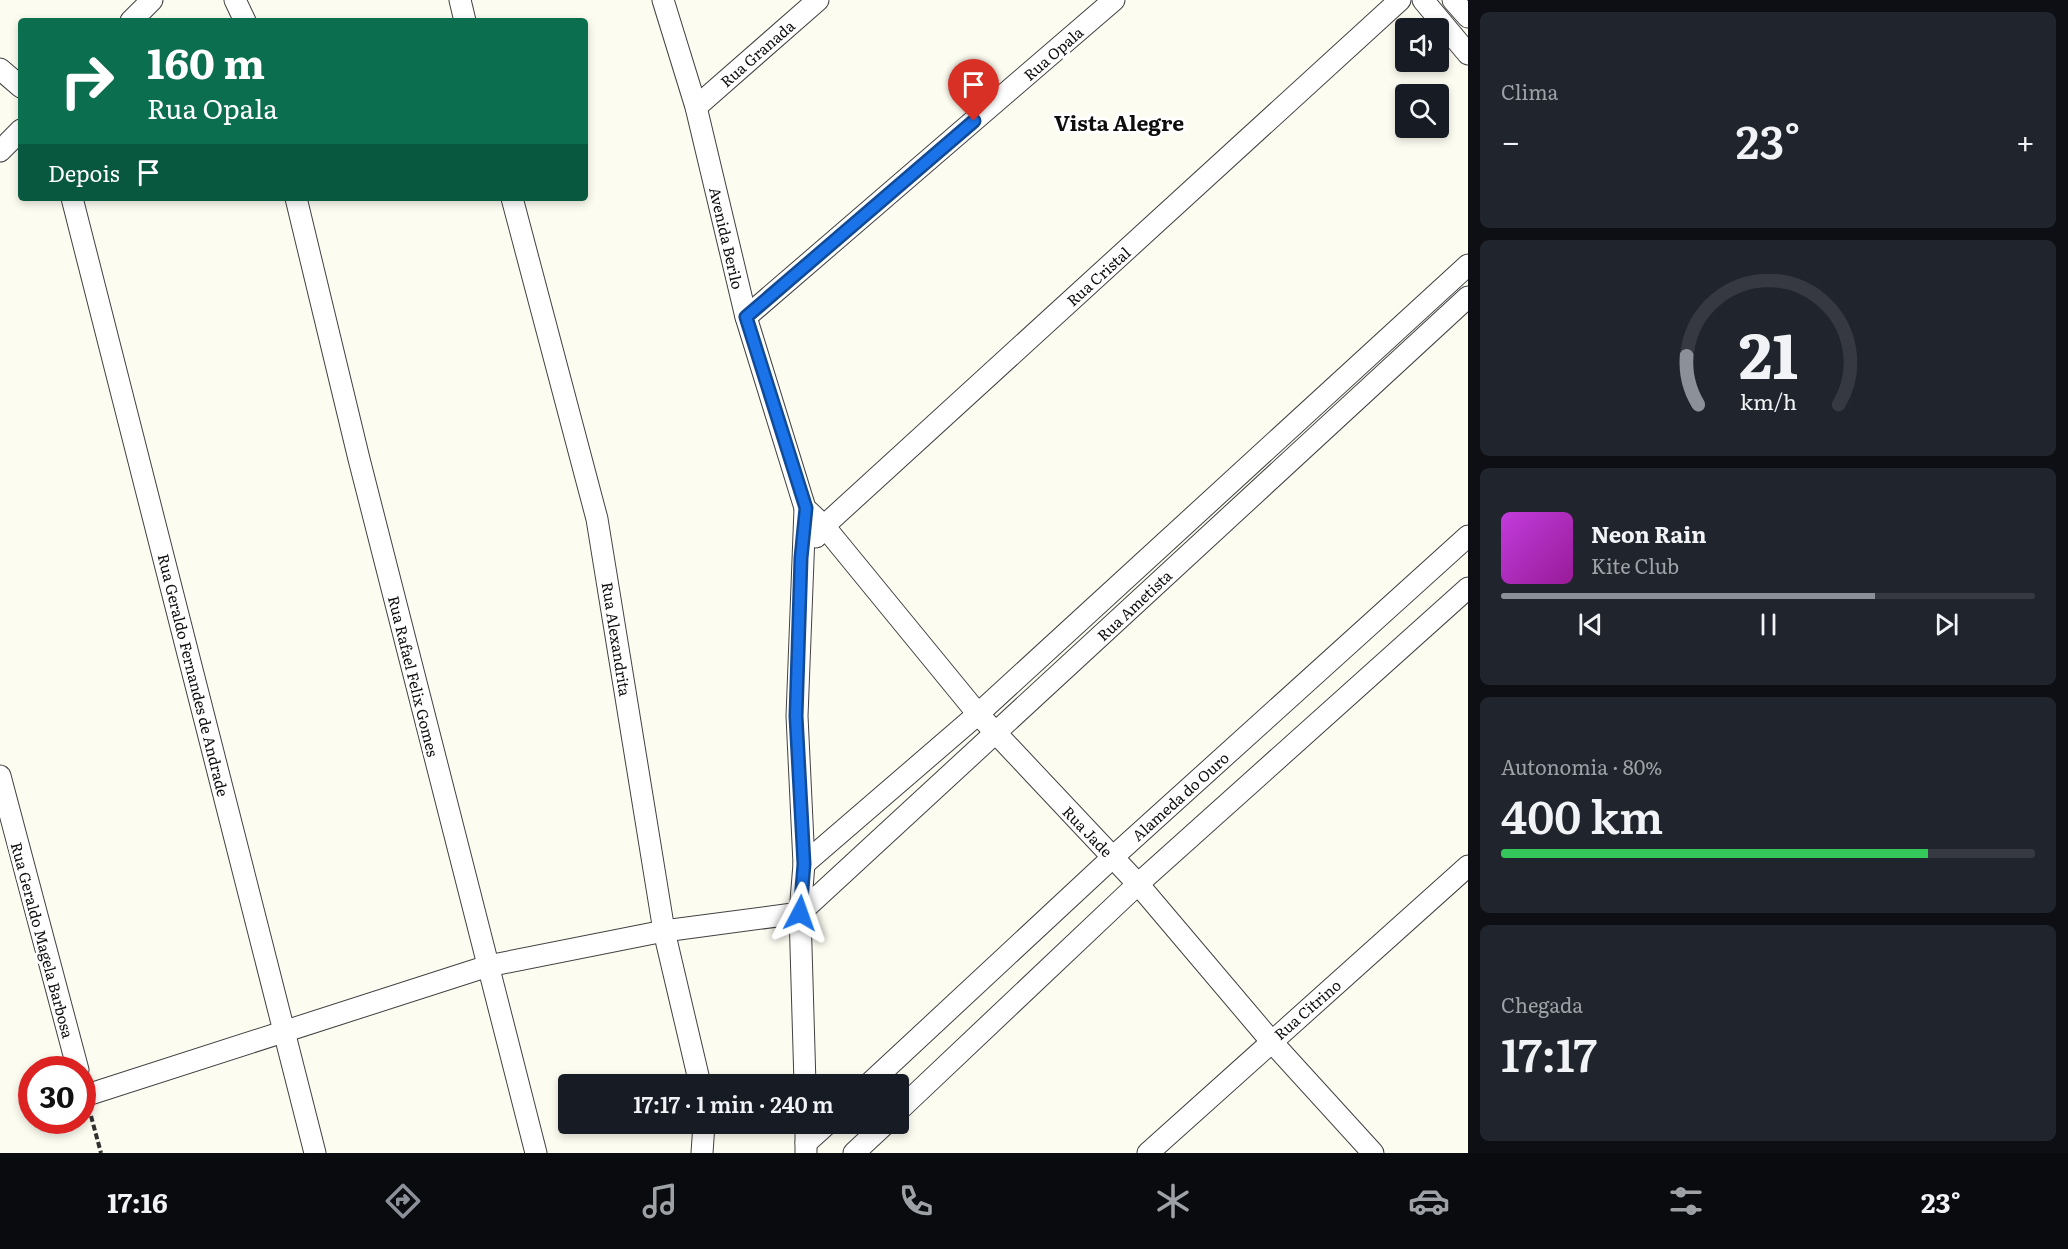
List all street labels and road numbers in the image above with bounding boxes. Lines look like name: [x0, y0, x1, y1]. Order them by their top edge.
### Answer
street label: Rua Granada: [715, 13, 800, 92]
street label: Rua Opala: [1018, 20, 1089, 86]
street label: Avenida Berilo: [704, 185, 750, 292]
street label: Rua Cristal: [1061, 241, 1135, 311]
street label: Rua Geraldo Fernandes de Andrade: [153, 551, 235, 799]
street label: Rua Ametista: [1091, 563, 1177, 646]
street label: Rua Alexandrita: [597, 580, 638, 699]
street label: Rua Rafael Felix Gomes: [383, 593, 445, 759]
street label: Alameda do Ouro: [1126, 746, 1234, 846]
street label: Rua Jade: [1058, 800, 1118, 862]
street label: Rua Geraldo Magela Barbosa: [6, 839, 81, 1042]
street label: Rua Citrino: [1268, 973, 1346, 1045]

